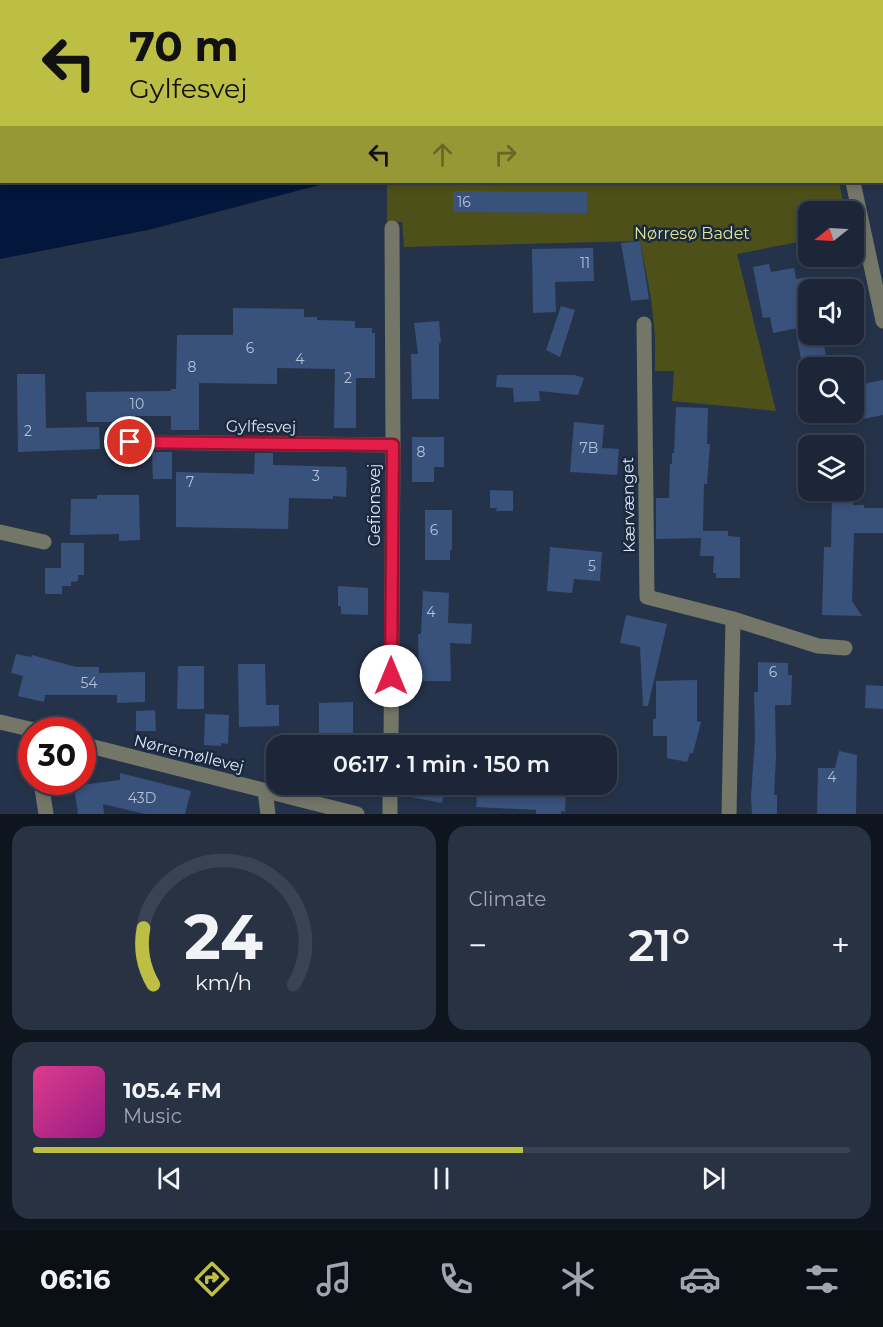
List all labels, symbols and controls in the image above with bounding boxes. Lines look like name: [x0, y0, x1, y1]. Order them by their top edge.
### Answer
text: 70 m: [129, 20, 239, 72]
icon: left: [30, 24, 108, 102]
text: Gylfesvej: [129, 72, 248, 105]
icon: left: [363, 138, 396, 171]
icon: ahead: [426, 138, 459, 171]
icon: right: [489, 138, 522, 171]
house number: 16: [457, 193, 471, 211]
north arrow: [798, 201, 864, 267]
map controls: [798, 201, 864, 501]
park label: Nørresø Badet: [634, 224, 750, 243]
house number: 11: [580, 254, 590, 272]
button: sound: [798, 279, 864, 345]
house number: 6: [246, 339, 255, 357]
house number: 4: [295, 350, 305, 368]
button: search: [798, 357, 864, 423]
house number: 8: [188, 358, 197, 376]
house number: 2: [344, 369, 352, 387]
house number: 10: [130, 395, 144, 413]
pin: [104, 416, 155, 467]
street label: Gylfesvej: [226, 416, 296, 437]
house number: 2: [24, 422, 32, 440]
icon: arrive: [113, 425, 146, 458]
button: layers: [798, 435, 864, 501]
house number: 7B: [580, 439, 598, 457]
house number: 8: [417, 443, 426, 461]
street label: Kærvænget: [618, 457, 639, 553]
street label: Gefionsvej: [365, 464, 384, 546]
house number: 3: [312, 467, 320, 485]
house number: 7: [186, 473, 194, 491]
house number: 6: [430, 521, 439, 539]
house number: 5: [588, 557, 596, 575]
house number: 4: [426, 603, 436, 621]
position arrow: [359, 644, 423, 708]
house number: 6: [769, 663, 778, 681]
house number: 54: [80, 674, 98, 692]
speed limit sign: 30: [18, 717, 96, 795]
street label: Nørremøllevej: [132, 731, 246, 776]
text: 06:17 · 1 min · 150 m: [333, 751, 550, 778]
house number: 4: [827, 768, 837, 786]
house number: 43D: [128, 789, 156, 807]
text: Climate: [469, 887, 546, 911]
text: 24: [184, 899, 263, 975]
text: 21°: [628, 917, 690, 972]
text: −: [469, 925, 487, 965]
text: +: [831, 925, 850, 965]
text: km/h: [195, 969, 252, 995]
text: 105.4 FM: [123, 1077, 222, 1104]
text: Music: [123, 1104, 182, 1128]
icon: previous: [153, 1162, 186, 1195]
icon: pause: [425, 1162, 458, 1195]
icon: next: [697, 1162, 730, 1195]
icon: directions: [191, 1258, 233, 1300]
icon: music: [313, 1258, 355, 1300]
icon: phone: [435, 1258, 477, 1300]
icon: climate: [557, 1258, 599, 1300]
icon: car: [679, 1258, 721, 1300]
icon: filters: [801, 1258, 843, 1300]
text: 06:16: [40, 1263, 110, 1296]

